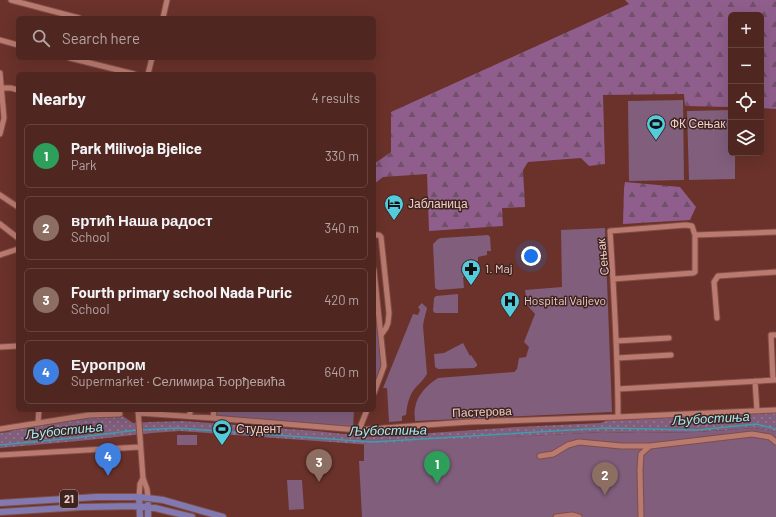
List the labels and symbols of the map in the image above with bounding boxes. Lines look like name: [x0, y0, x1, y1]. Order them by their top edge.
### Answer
sports icon: ФК Сењак: [645, 113, 667, 141]
place label: ФК Сењак: [670, 116, 726, 130]
hotel icon: Јабланица: [383, 193, 405, 221]
place label: Јабланица: [408, 196, 468, 211]
street label: Сењак: [593, 237, 611, 276]
your location: [521, 246, 541, 266]
pharmacy icon: 1. Maj: [460, 258, 482, 286]
place label: 1. Maj: [485, 261, 513, 275]
hospital icon: Hospital Valjevo: [499, 290, 521, 318]
place label: Hospital Valjevo: [524, 293, 606, 307]
street label: Пастерова: [452, 403, 512, 420]
water label: Љубостиња: [671, 408, 750, 428]
water label: Љубостиња: [24, 418, 103, 442]
sports icon: Студент: [211, 418, 233, 446]
place label: Студент: [236, 421, 282, 436]
water label: Љубостиња: [348, 421, 427, 439]
pin: 4: [95, 443, 121, 476]
pin: 3: [306, 449, 332, 482]
pin: 1: [424, 451, 450, 484]
pin: 2: [592, 462, 618, 495]
road number: 21: [60, 490, 78, 508]

